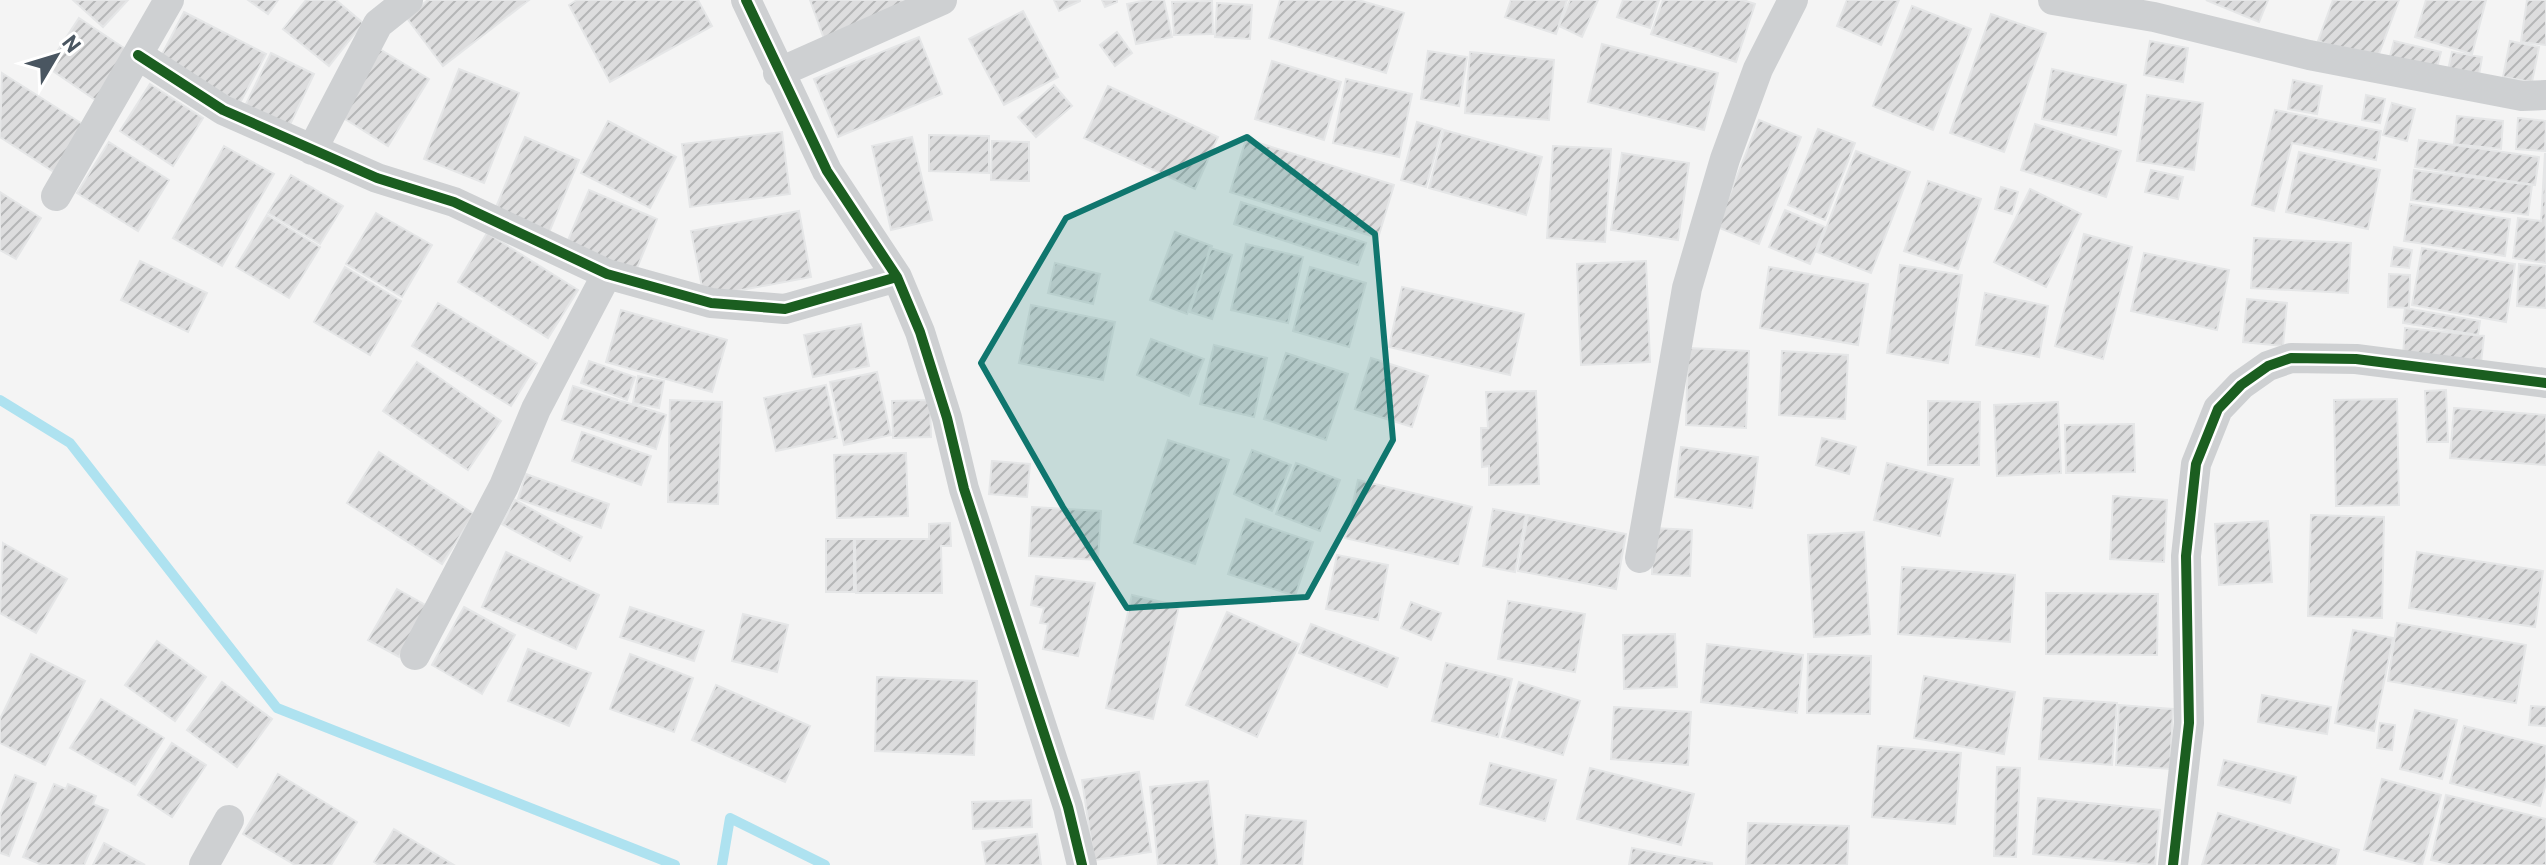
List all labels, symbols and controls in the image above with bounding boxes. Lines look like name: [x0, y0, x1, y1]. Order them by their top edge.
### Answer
north arrow: [16, 16, 96, 96]
text: N: [58, 29, 87, 57]

